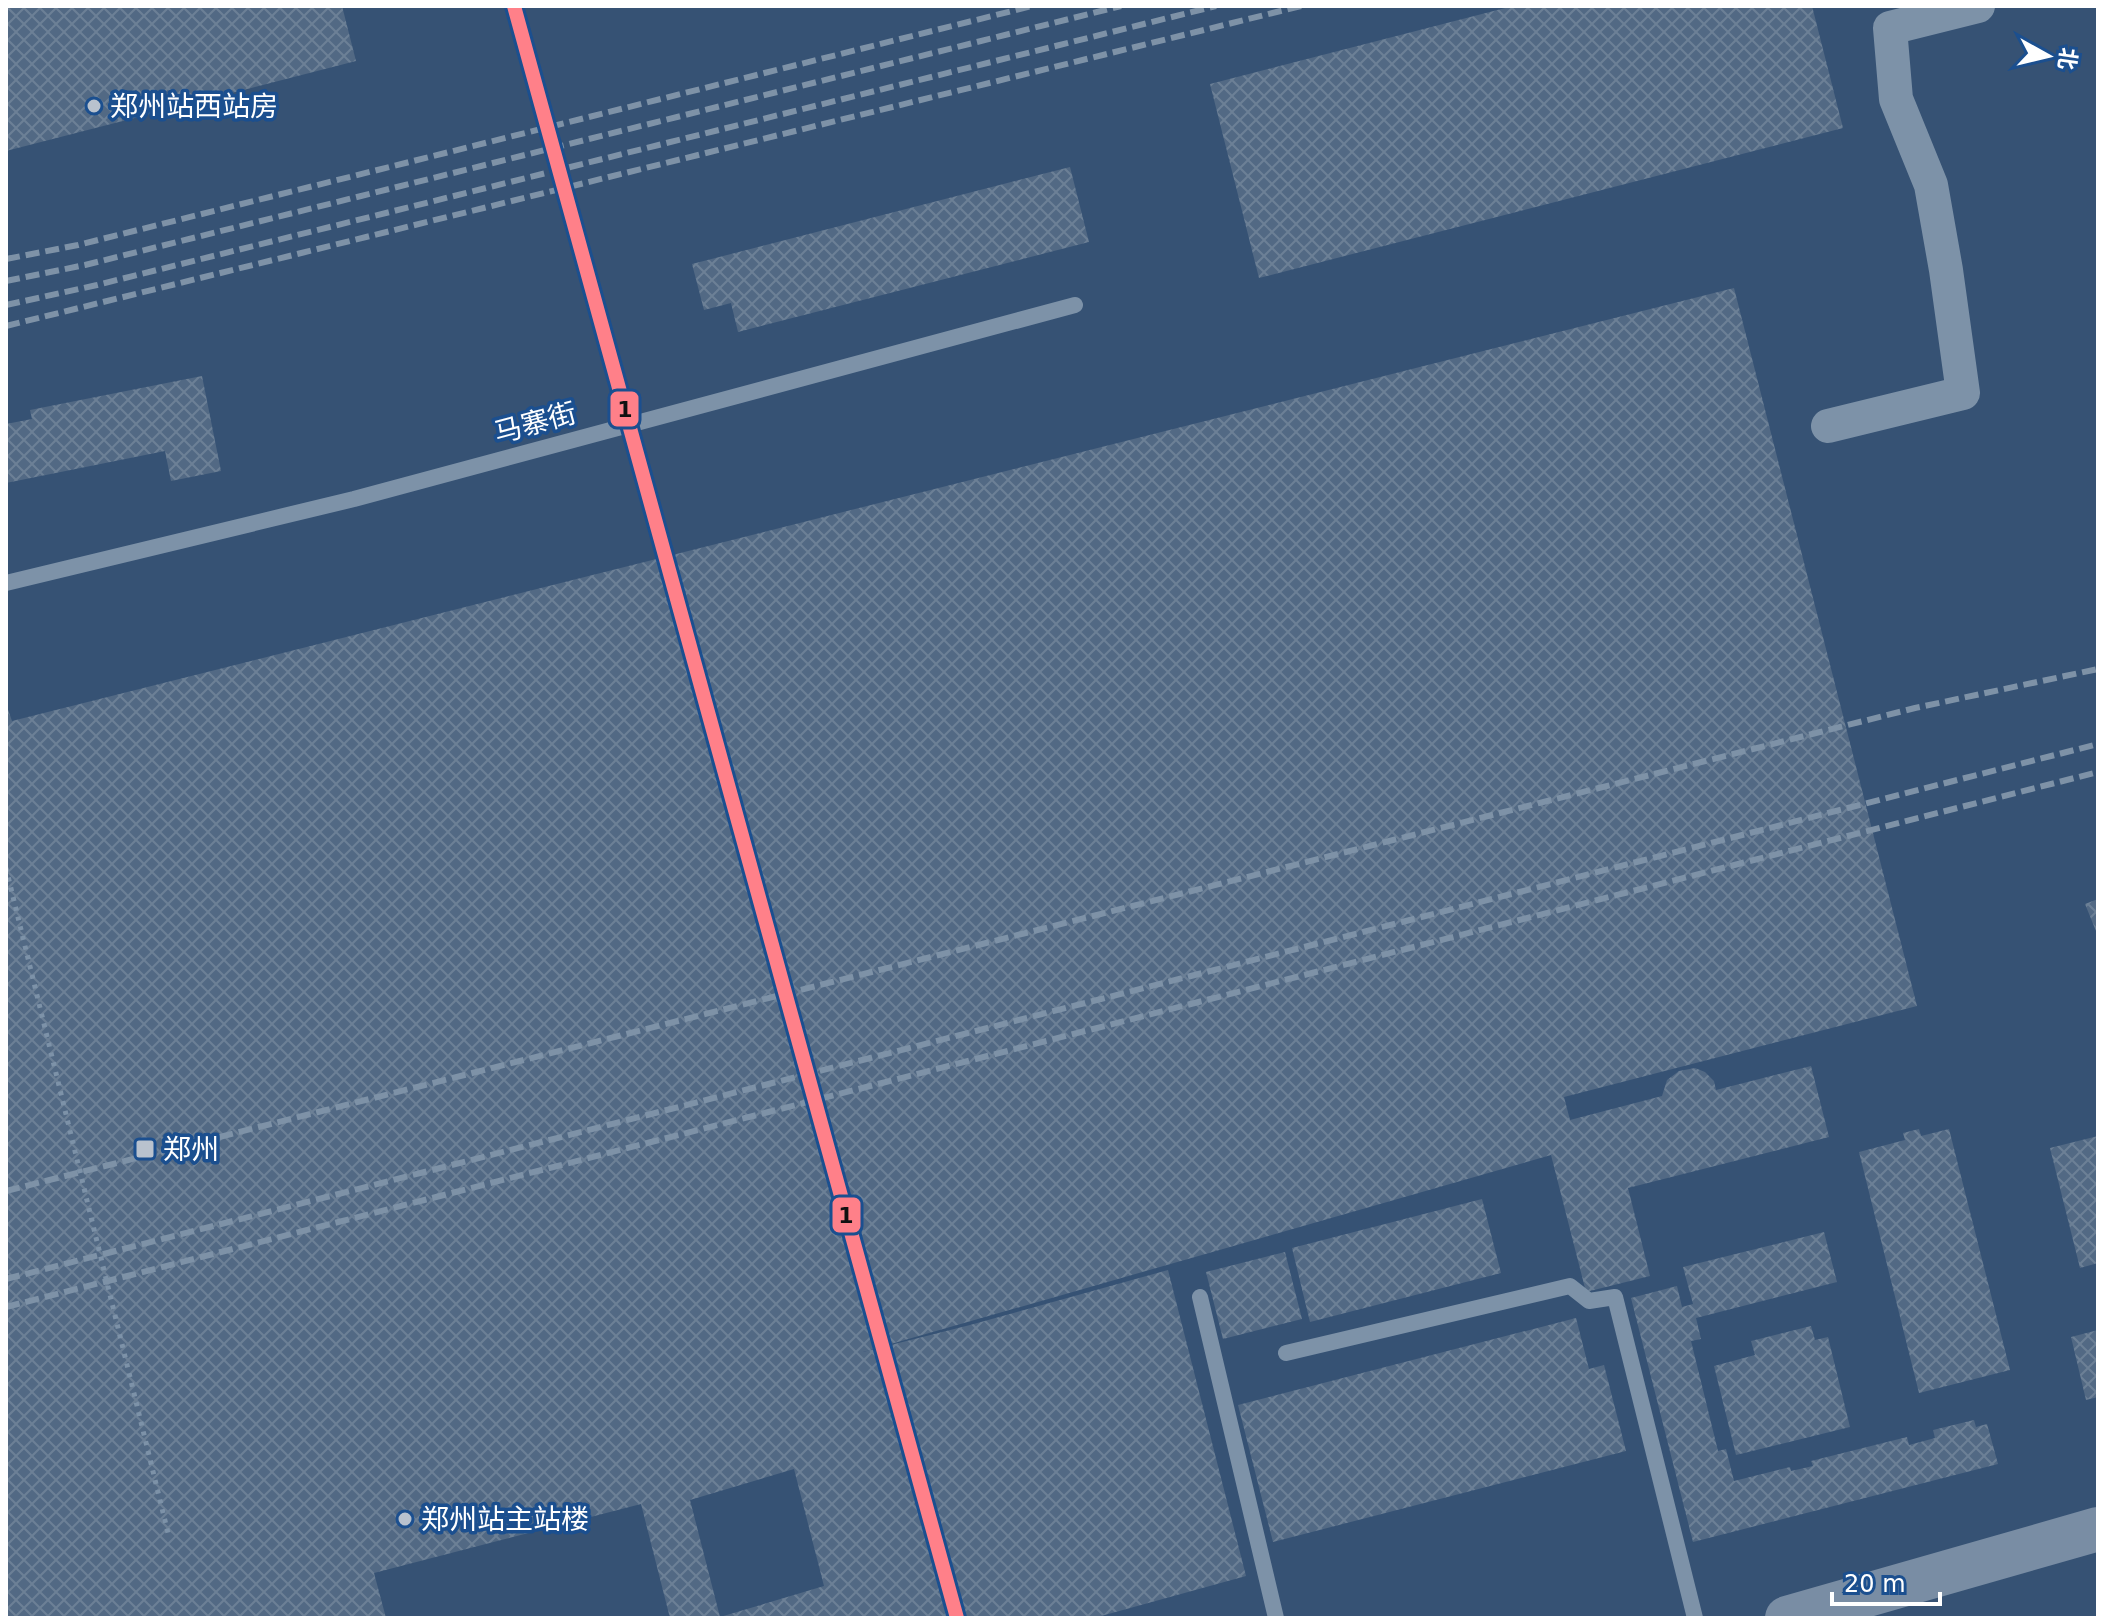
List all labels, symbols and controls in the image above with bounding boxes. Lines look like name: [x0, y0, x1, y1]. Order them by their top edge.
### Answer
north arrow: [2008, 16, 2088, 96]
text: 北: [2053, 46, 2081, 71]
place label: 郑州站西站房: [110, 90, 278, 123]
marker: 郑州站西站房: [85, 97, 103, 115]
line badge: 1: [609, 390, 640, 428]
street label: 马寨街: [490, 396, 580, 450]
text: 1: [617, 397, 633, 422]
place label: 郑州: [163, 1133, 219, 1166]
marker: 郑州: [134, 1138, 156, 1160]
line badge: 1: [831, 1196, 862, 1234]
text: 1: [838, 1203, 854, 1228]
place label: 郑州站主站楼: [421, 1503, 589, 1536]
marker: 郑州站主站楼: [396, 1510, 414, 1528]
scale bar: [1832, 1556, 1940, 1606]
text: 20 m: [1844, 1570, 1906, 1598]

